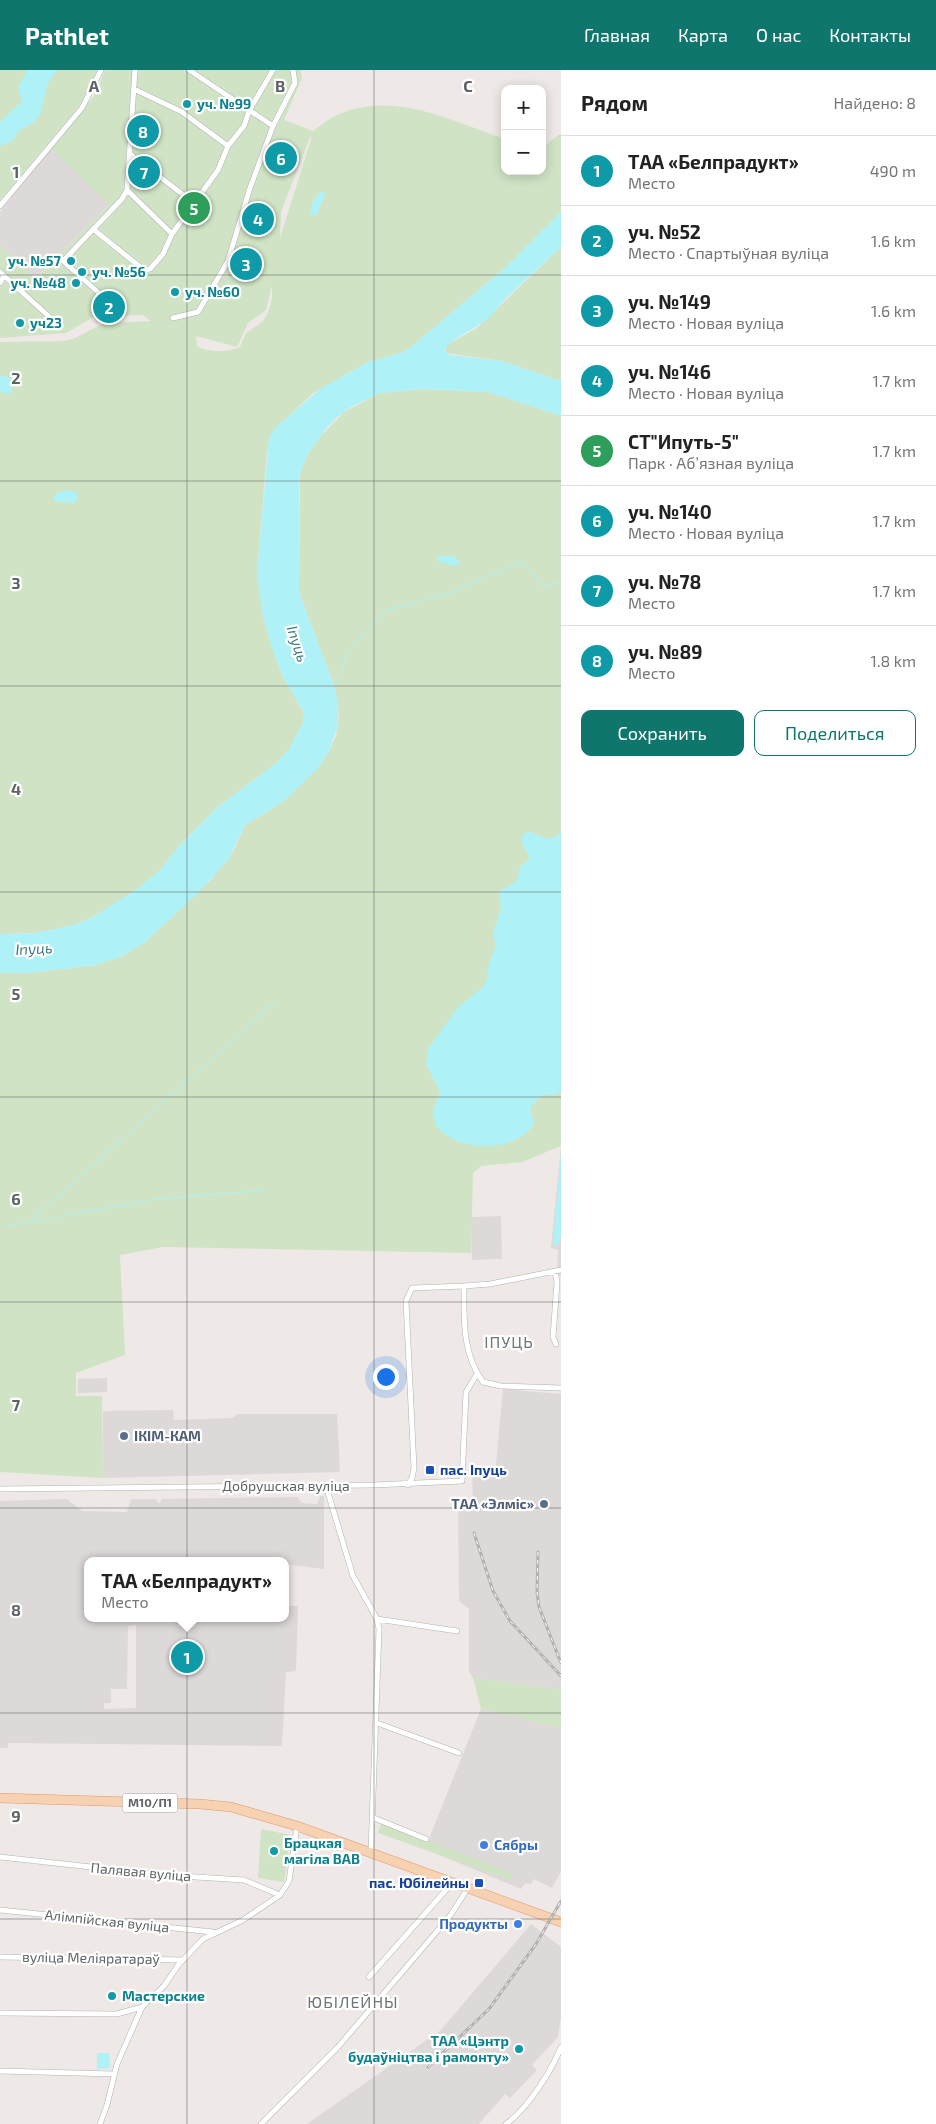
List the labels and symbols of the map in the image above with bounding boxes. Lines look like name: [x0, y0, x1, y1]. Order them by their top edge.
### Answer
text: A: [89, 76, 100, 95]
text: B: [275, 76, 285, 95]
text: C: [463, 76, 473, 95]
place label: уч. №99: [197, 95, 251, 112]
marker: уч. №99: [181, 98, 193, 110]
pin: 8: [127, 112, 159, 150]
pin: 6: [265, 139, 297, 177]
pin: 7: [128, 153, 160, 191]
text: 1: [13, 162, 19, 181]
pin: 5: [178, 189, 210, 227]
pin: 4: [242, 200, 274, 238]
pin: 3: [230, 245, 262, 283]
place label: уч. №57: [8, 252, 62, 269]
marker: уч. №57: [65, 255, 77, 267]
place label: уч. №56: [92, 263, 146, 280]
marker: уч. №56: [76, 266, 88, 278]
place label: уч. №48: [11, 274, 66, 291]
marker: уч. №48: [70, 277, 82, 289]
place label: уч. №60: [185, 283, 240, 300]
marker: уч. №60: [169, 286, 181, 298]
pin: 2: [93, 288, 125, 326]
place label: уч23: [30, 314, 62, 331]
marker: уч23: [14, 317, 26, 329]
text: 2: [11, 368, 21, 387]
text: 3: [11, 573, 21, 592]
water label: Іпуць: [284, 623, 312, 664]
text: 4: [11, 779, 21, 798]
water label: Іпуць: [15, 938, 53, 958]
text: 5: [12, 984, 21, 1003]
text: 6: [11, 1189, 21, 1208]
district label: ІПУЦЬ: [484, 1332, 534, 1351]
your location: [373, 1364, 399, 1390]
text: 7: [12, 1395, 21, 1414]
place label: ІКІМ-КАМ: [134, 1427, 201, 1444]
marker: ІКІМ-КАМ: [118, 1430, 130, 1442]
place label: пас. Іпуць: [440, 1461, 507, 1478]
marker: пас. Іпуць: [424, 1464, 436, 1476]
street label: Добрушская вуліца: [222, 1477, 350, 1494]
place label: ТАА «Элміс»: [451, 1495, 534, 1512]
marker: ТАА «Элміс»: [538, 1498, 550, 1510]
text: 8: [11, 1600, 21, 1619]
pin: 1: [171, 1638, 203, 1676]
road number: М10/П1: [122, 1794, 178, 1812]
text: 9: [11, 1806, 21, 1825]
place label: Брацкая магіла ВАВ: [284, 1834, 360, 1867]
place label: Сябры: [494, 1836, 538, 1853]
marker: Сябры: [478, 1839, 490, 1851]
marker: Брацкая магіла ВАВ: [268, 1845, 280, 1857]
street label: Палявая вуліца: [90, 1859, 192, 1884]
place label: пас. Юбілейны: [369, 1874, 469, 1891]
marker: пас. Юбілейны: [473, 1877, 485, 1889]
street label: Алімпійская вуліца: [44, 1906, 170, 1936]
place label: Продукты: [439, 1915, 508, 1932]
marker: Продукты: [512, 1918, 524, 1930]
street label: вуліца Меліяратараў: [22, 1948, 161, 1967]
place label: Мастерские: [122, 1987, 205, 2004]
marker: Мастерские: [106, 1990, 118, 2002]
district label: ЮБІЛЕЙНЫ: [307, 1992, 399, 2011]
place label: ТАА «Цэнтр будаўніцтва і рамонту»: [348, 2032, 509, 2065]
marker: ТАА «Цэнтр будаўніцтва і рамонту»: [513, 2043, 525, 2055]

